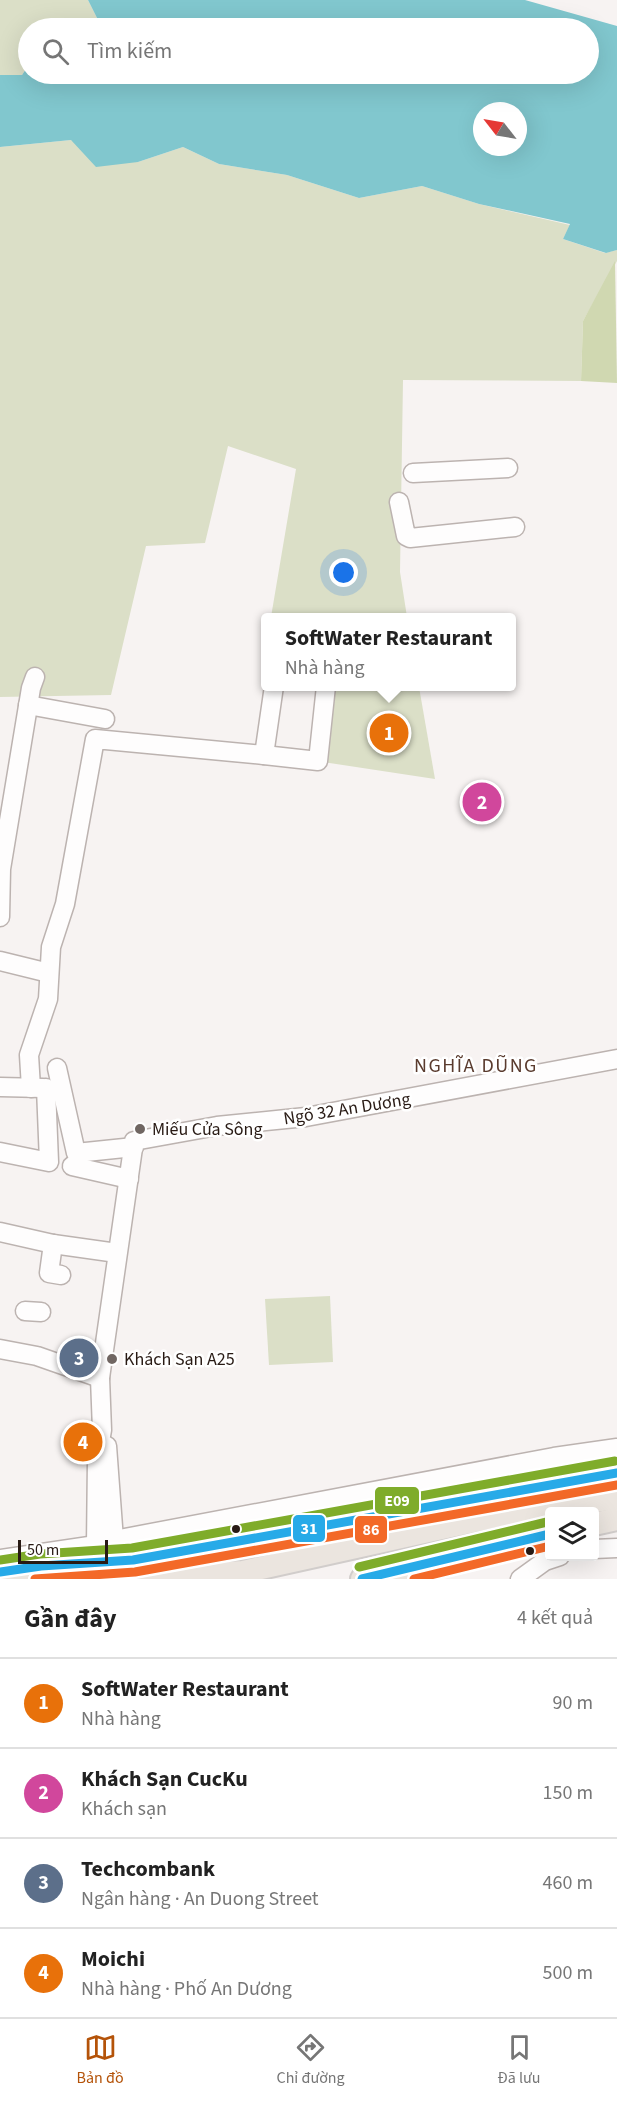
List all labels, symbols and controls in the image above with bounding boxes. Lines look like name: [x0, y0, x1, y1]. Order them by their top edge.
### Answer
search box: [18, 18, 599, 84]
icon: search: [39, 35, 72, 68]
text: Tìm kiếm: [87, 35, 172, 67]
north arrow: [473, 102, 527, 156]
your location: [329, 558, 358, 587]
popup: [261, 613, 516, 691]
text: SoftWater Restaurant: [285, 622, 492, 654]
text: Nhà hàng: [285, 654, 365, 682]
pin: 1: [370, 710, 408, 756]
pin: 2: [462, 780, 502, 824]
district label: NGHĨA DŨNG: [414, 1052, 538, 1080]
street label: Ngõ 32 An Dương: [282, 1087, 412, 1131]
place label: Miếu Cửa Sông: [152, 1117, 263, 1142]
marker: Miếu Cửa Sông: [133, 1122, 147, 1136]
pin: 3: [60, 1336, 98, 1380]
place label: Khách Sạn A25: [124, 1347, 235, 1372]
marker: Khách Sạn A25: [105, 1352, 119, 1366]
pin: 4: [64, 1420, 103, 1464]
line badge: E09: [374, 1486, 420, 1515]
text: E09: [384, 1490, 410, 1512]
map controls: [545, 1507, 599, 1561]
button: layers: [545, 1507, 599, 1561]
line badge: 31: [292, 1514, 326, 1543]
line badge: 86: [354, 1515, 388, 1544]
text: 31: [301, 1518, 317, 1540]
text: 86: [363, 1519, 379, 1541]
unlabelled marker: [230, 1523, 242, 1535]
scale bar: [18, 1537, 108, 1564]
text: 50 m: [27, 1539, 59, 1561]
unlabelled marker: [524, 1545, 536, 1557]
text: Gần đây: [24, 1600, 117, 1637]
text: 4 kết quả: [517, 1604, 593, 1632]
text: SoftWater Restaurant: [81, 1673, 289, 1705]
text: 1: [38, 1689, 49, 1717]
text: 90 m: [553, 1689, 593, 1717]
text: Nhà hàng: [81, 1705, 161, 1733]
text: Khách Sạn CucKu: [81, 1763, 248, 1795]
text: 2: [38, 1779, 49, 1807]
text: 150 m: [543, 1779, 593, 1807]
text: Khách sạn: [81, 1795, 167, 1823]
text: Techcombank: [81, 1853, 215, 1885]
text: 3: [38, 1869, 49, 1897]
text: 460 m: [543, 1869, 593, 1897]
text: Ngân hàng · An Duong Street: [81, 1885, 319, 1913]
text: Moichi: [81, 1943, 145, 1975]
text: 4: [38, 1959, 49, 1987]
text: 500 m: [543, 1959, 593, 1987]
text: Nhà hàng · Phố An Dương: [81, 1975, 292, 2003]
tab: Bản đồ: [76, 2031, 124, 2089]
tab: Chỉ đường: [277, 2031, 345, 2089]
tab: Đã lưu: [498, 2031, 541, 2089]

